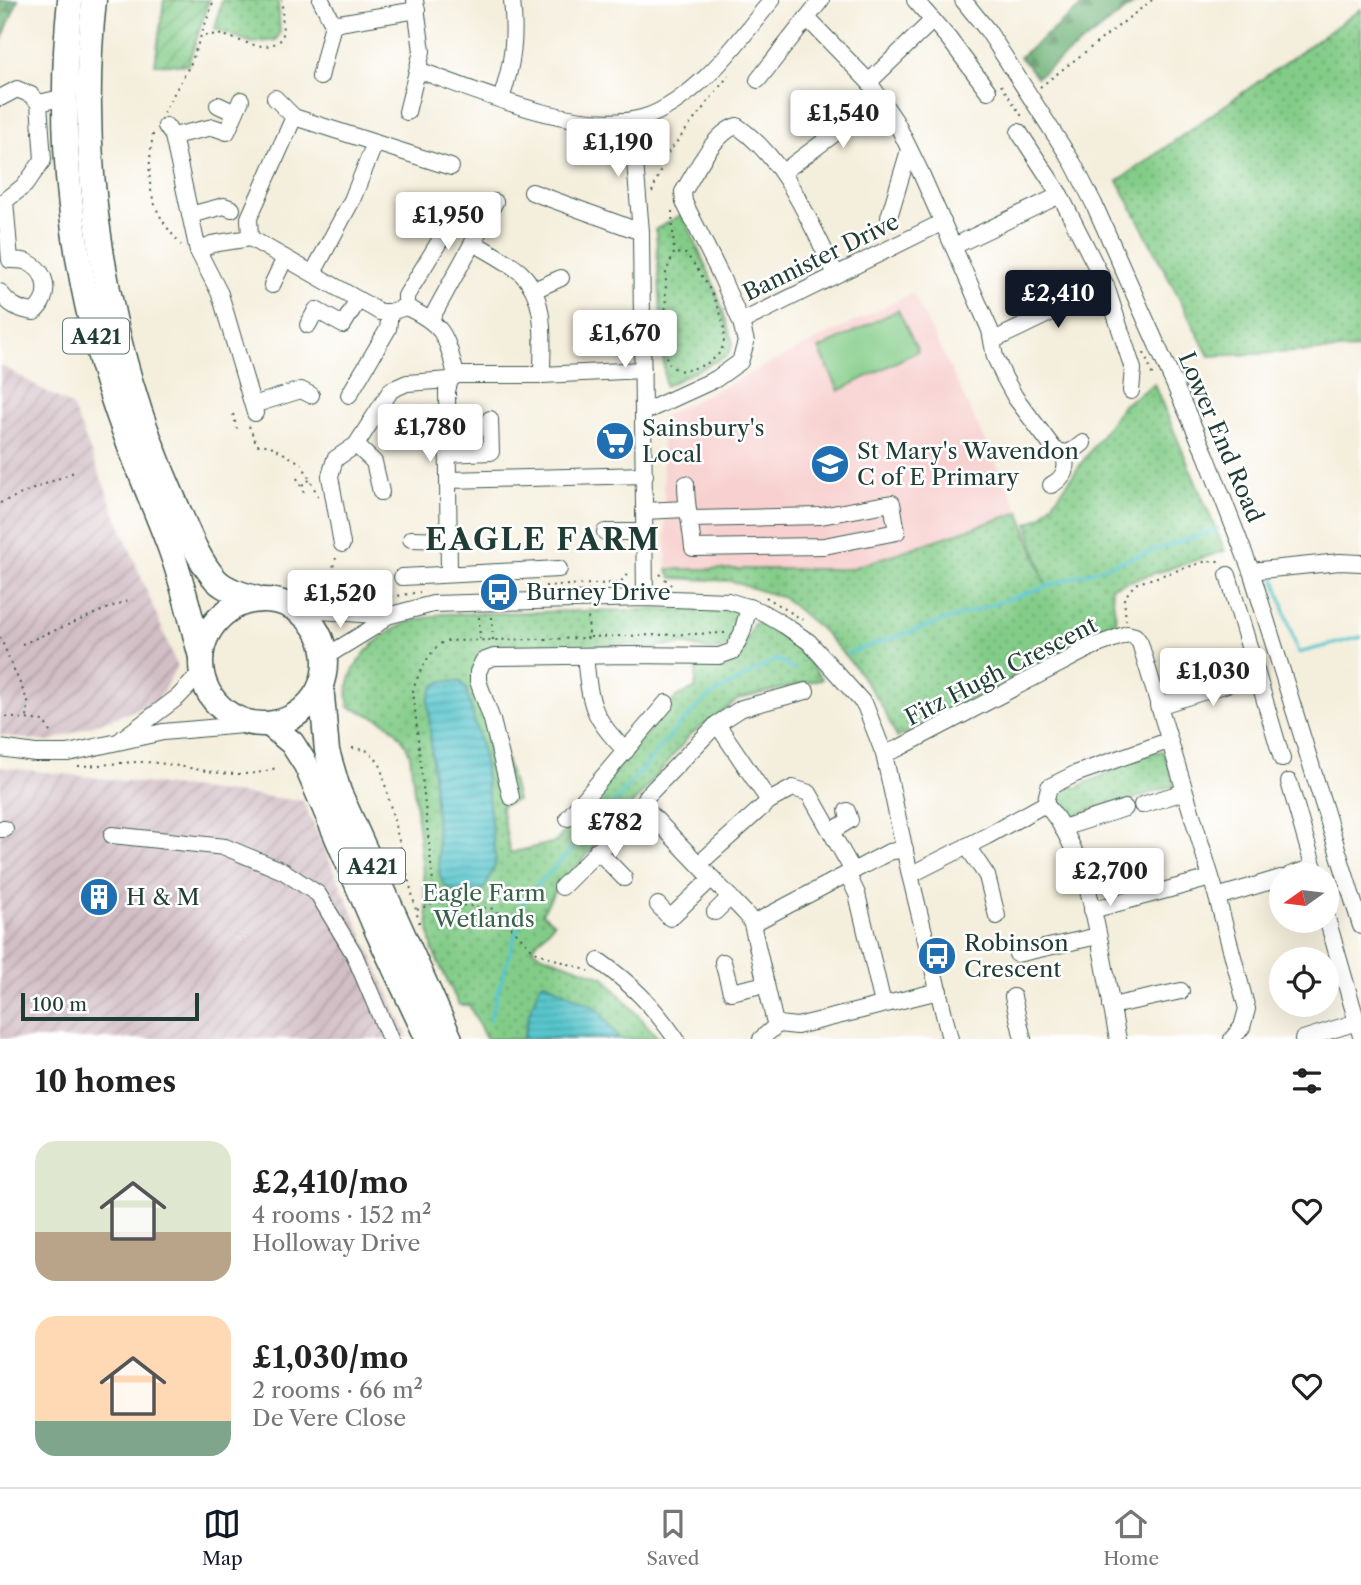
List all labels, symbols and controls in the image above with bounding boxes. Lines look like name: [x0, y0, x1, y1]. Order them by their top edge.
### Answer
pin: £1,540: [786, 90, 900, 150]
text: £1,540: [806, 99, 880, 127]
pin: £1,190: [561, 120, 675, 179]
text: £1,190: [583, 128, 653, 156]
pin: £1,950: [391, 192, 505, 252]
text: £1,950: [412, 201, 484, 229]
street label: Bannister Drive: [738, 207, 904, 307]
pin: £2,410: [1001, 270, 1115, 330]
text: £2,410: [1021, 279, 1095, 307]
pin: £1,670: [568, 310, 682, 370]
road number: A421: [63, 318, 129, 354]
text: £1,670: [589, 319, 661, 347]
street label: Lower End Road: [1172, 348, 1270, 526]
pin: £1,780: [373, 405, 487, 464]
text: £1,780: [394, 413, 466, 441]
place label: Sainsbury's Local: [642, 414, 765, 468]
supermarket icon: Sainsbury's Local: [594, 420, 636, 462]
place label: St Mary's Wavendon C of E Primary: [857, 437, 1079, 491]
school or university icon: St Mary's Wavendon C of E Primary: [809, 443, 851, 485]
district label: EAGLE FARM: [425, 521, 661, 558]
pin: £1,520: [283, 570, 397, 630]
bus stop icon: Burney Drive: [478, 571, 520, 613]
place label: Burney Drive: [526, 578, 671, 606]
text: £1,520: [303, 579, 377, 607]
street label: Fitz Hugh Crescent: [900, 610, 1102, 732]
pin: £1,030: [1156, 648, 1270, 708]
text: £1,030: [1176, 657, 1250, 685]
pin: £782: [574, 800, 656, 859]
text: £782: [587, 808, 643, 836]
road number: A421: [339, 848, 405, 884]
pin: £2,700: [1053, 848, 1167, 908]
text: £2,700: [1072, 857, 1148, 885]
north arrow: [1269, 863, 1339, 933]
map controls: [1269, 863, 1339, 1017]
building icon: H & M: [78, 876, 120, 918]
park label: Eagle Farm Wetlands: [422, 879, 546, 933]
place label: H & M: [126, 883, 200, 911]
place label: Robinson Crescent: [964, 929, 1069, 983]
bus stop icon: Robinson Crescent: [916, 935, 958, 977]
button: locate: [1269, 947, 1339, 1017]
scale bar: [21, 990, 200, 1022]
text: 100 m: [32, 993, 87, 1016]
icon: filters: [1288, 1062, 1326, 1100]
text: 10 homes: [35, 1063, 176, 1100]
text: £2,410/mo: [252, 1164, 408, 1201]
icon: home: [91, 1169, 175, 1253]
icon: heart: [1288, 1192, 1326, 1230]
text: 4 rooms · 152 m²: [252, 1201, 432, 1229]
text: Holloway Drive: [252, 1229, 420, 1257]
text: £1,030/mo: [252, 1339, 408, 1376]
icon: home: [91, 1344, 175, 1428]
icon: heart: [1288, 1367, 1326, 1405]
text: 2 rooms · 66 m²: [252, 1376, 423, 1404]
text: De Vere Close: [252, 1404, 406, 1432]
tab: Map: [202, 1505, 243, 1570]
tab: Saved: [647, 1505, 699, 1570]
tab: Home: [1103, 1505, 1159, 1570]

